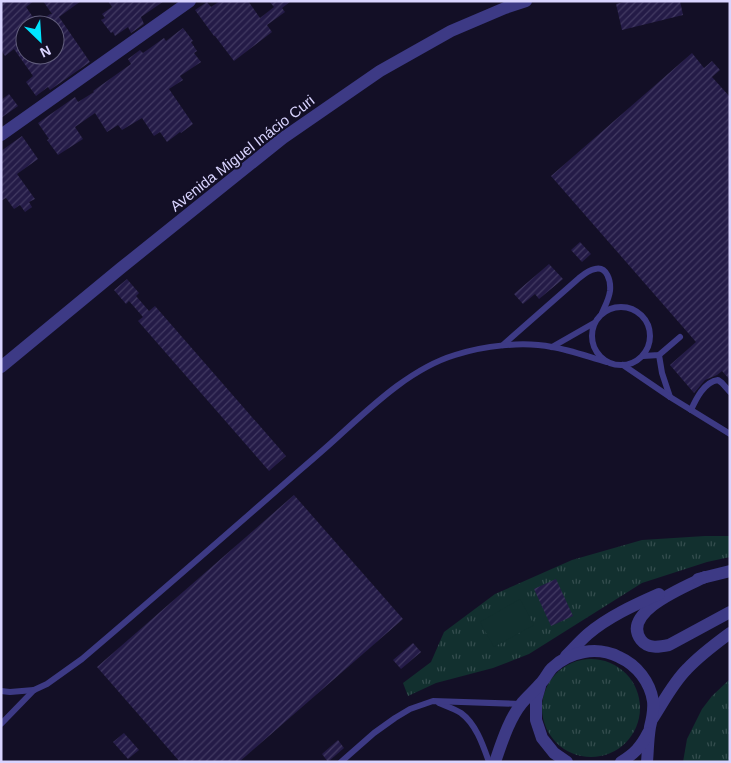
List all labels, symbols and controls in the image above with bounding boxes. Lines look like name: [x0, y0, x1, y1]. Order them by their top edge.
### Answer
north arrow: [15, 15, 65, 65]
text: N: [38, 42, 53, 61]
street label: Avenida Miguel Inácio Curi: [167, 91, 317, 215]

